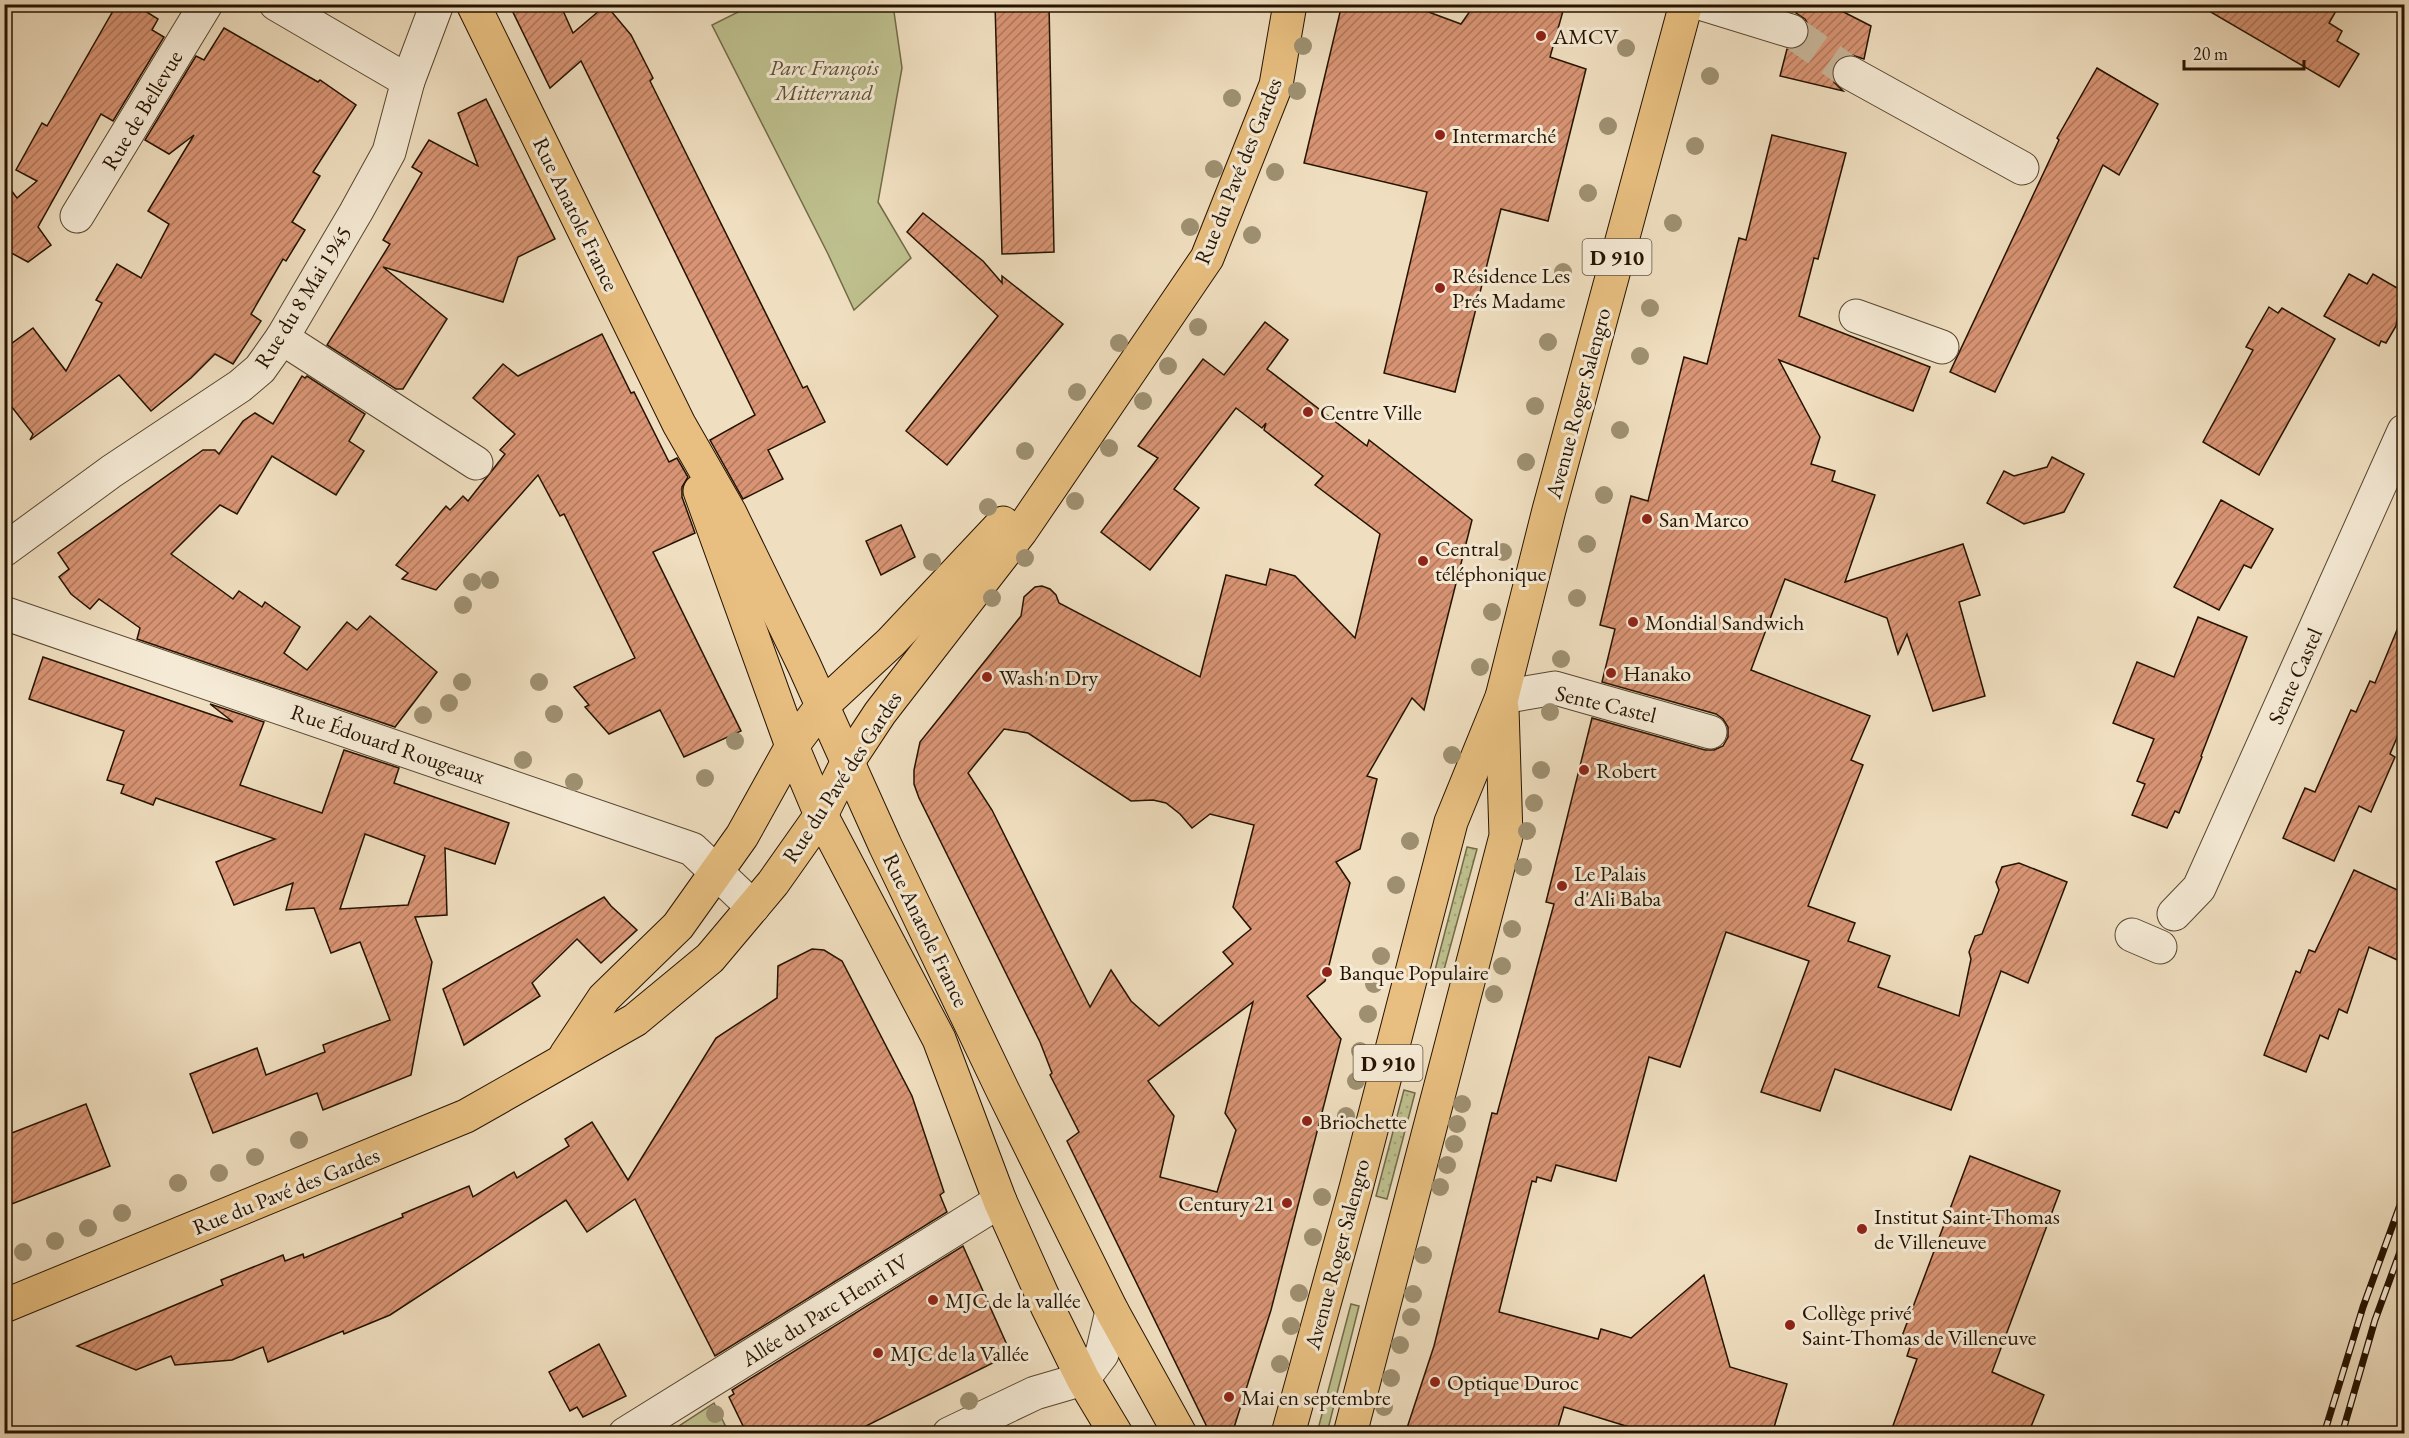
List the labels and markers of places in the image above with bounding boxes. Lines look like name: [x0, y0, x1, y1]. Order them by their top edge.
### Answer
place label: AMCV: [1552, 22, 1619, 51]
marker: AMCV: [1534, 29, 1548, 43]
place label: Intermarché: [1452, 121, 1556, 150]
marker: Intermarché: [1433, 128, 1447, 142]
place label: Résidence Les Prés Madame: [1452, 261, 1570, 315]
marker: Résidence Les Prés Madame: [1433, 281, 1447, 295]
place label: Centre Ville: [1320, 398, 1422, 427]
marker: Centre Ville: [1301, 405, 1315, 419]
place label: San Marco: [1659, 505, 1749, 534]
marker: San Marco: [1640, 512, 1654, 526]
place label: Central téléphonique: [1435, 534, 1547, 588]
marker: Central téléphonique: [1416, 554, 1430, 568]
place label: Mondial Sandwich: [1645, 608, 1804, 637]
marker: Mondial Sandwich: [1626, 615, 1640, 629]
place label: Hanako: [1623, 659, 1691, 688]
place label: Wash'n Dry: [999, 663, 1099, 692]
marker: Hanako: [1604, 666, 1618, 680]
marker: Wash'n Dry: [980, 670, 994, 684]
place label: Robert: [1596, 756, 1657, 785]
marker: Robert: [1577, 763, 1591, 777]
place label: Le Palais d'Ali Baba: [1574, 859, 1661, 913]
marker: Le Palais d'Ali Baba: [1555, 879, 1569, 893]
place label: Banque Populaire: [1339, 958, 1489, 987]
marker: Banque Populaire: [1320, 965, 1334, 979]
place label: Briochette: [1319, 1107, 1407, 1136]
marker: Briochette: [1300, 1114, 1314, 1128]
place label: Century 21: [1178, 1189, 1275, 1218]
marker: Century 21: [1280, 1196, 1294, 1210]
place label: Institut Saint-Thomas de Villeneuve: [1874, 1202, 2060, 1256]
marker: Institut Saint-Thomas de Villeneuve: [1855, 1222, 1869, 1236]
place label: MJC de la vallée: [945, 1286, 1081, 1315]
marker: MJC de la vallée: [926, 1293, 940, 1307]
place label: Collège privé Saint-Thomas de Villeneuve: [1802, 1298, 2037, 1352]
marker: Collège privé Saint-Thomas de Villeneuve: [1783, 1318, 1797, 1332]
place label: MJC de la Vallée: [890, 1339, 1029, 1368]
marker: MJC de la Vallée: [871, 1346, 885, 1360]
place label: Optique Duroc: [1447, 1368, 1579, 1397]
marker: Optique Duroc: [1428, 1375, 1442, 1389]
place label: Mai en septembre: [1241, 1383, 1391, 1412]
marker: Mai en septembre: [1222, 1390, 1236, 1404]

